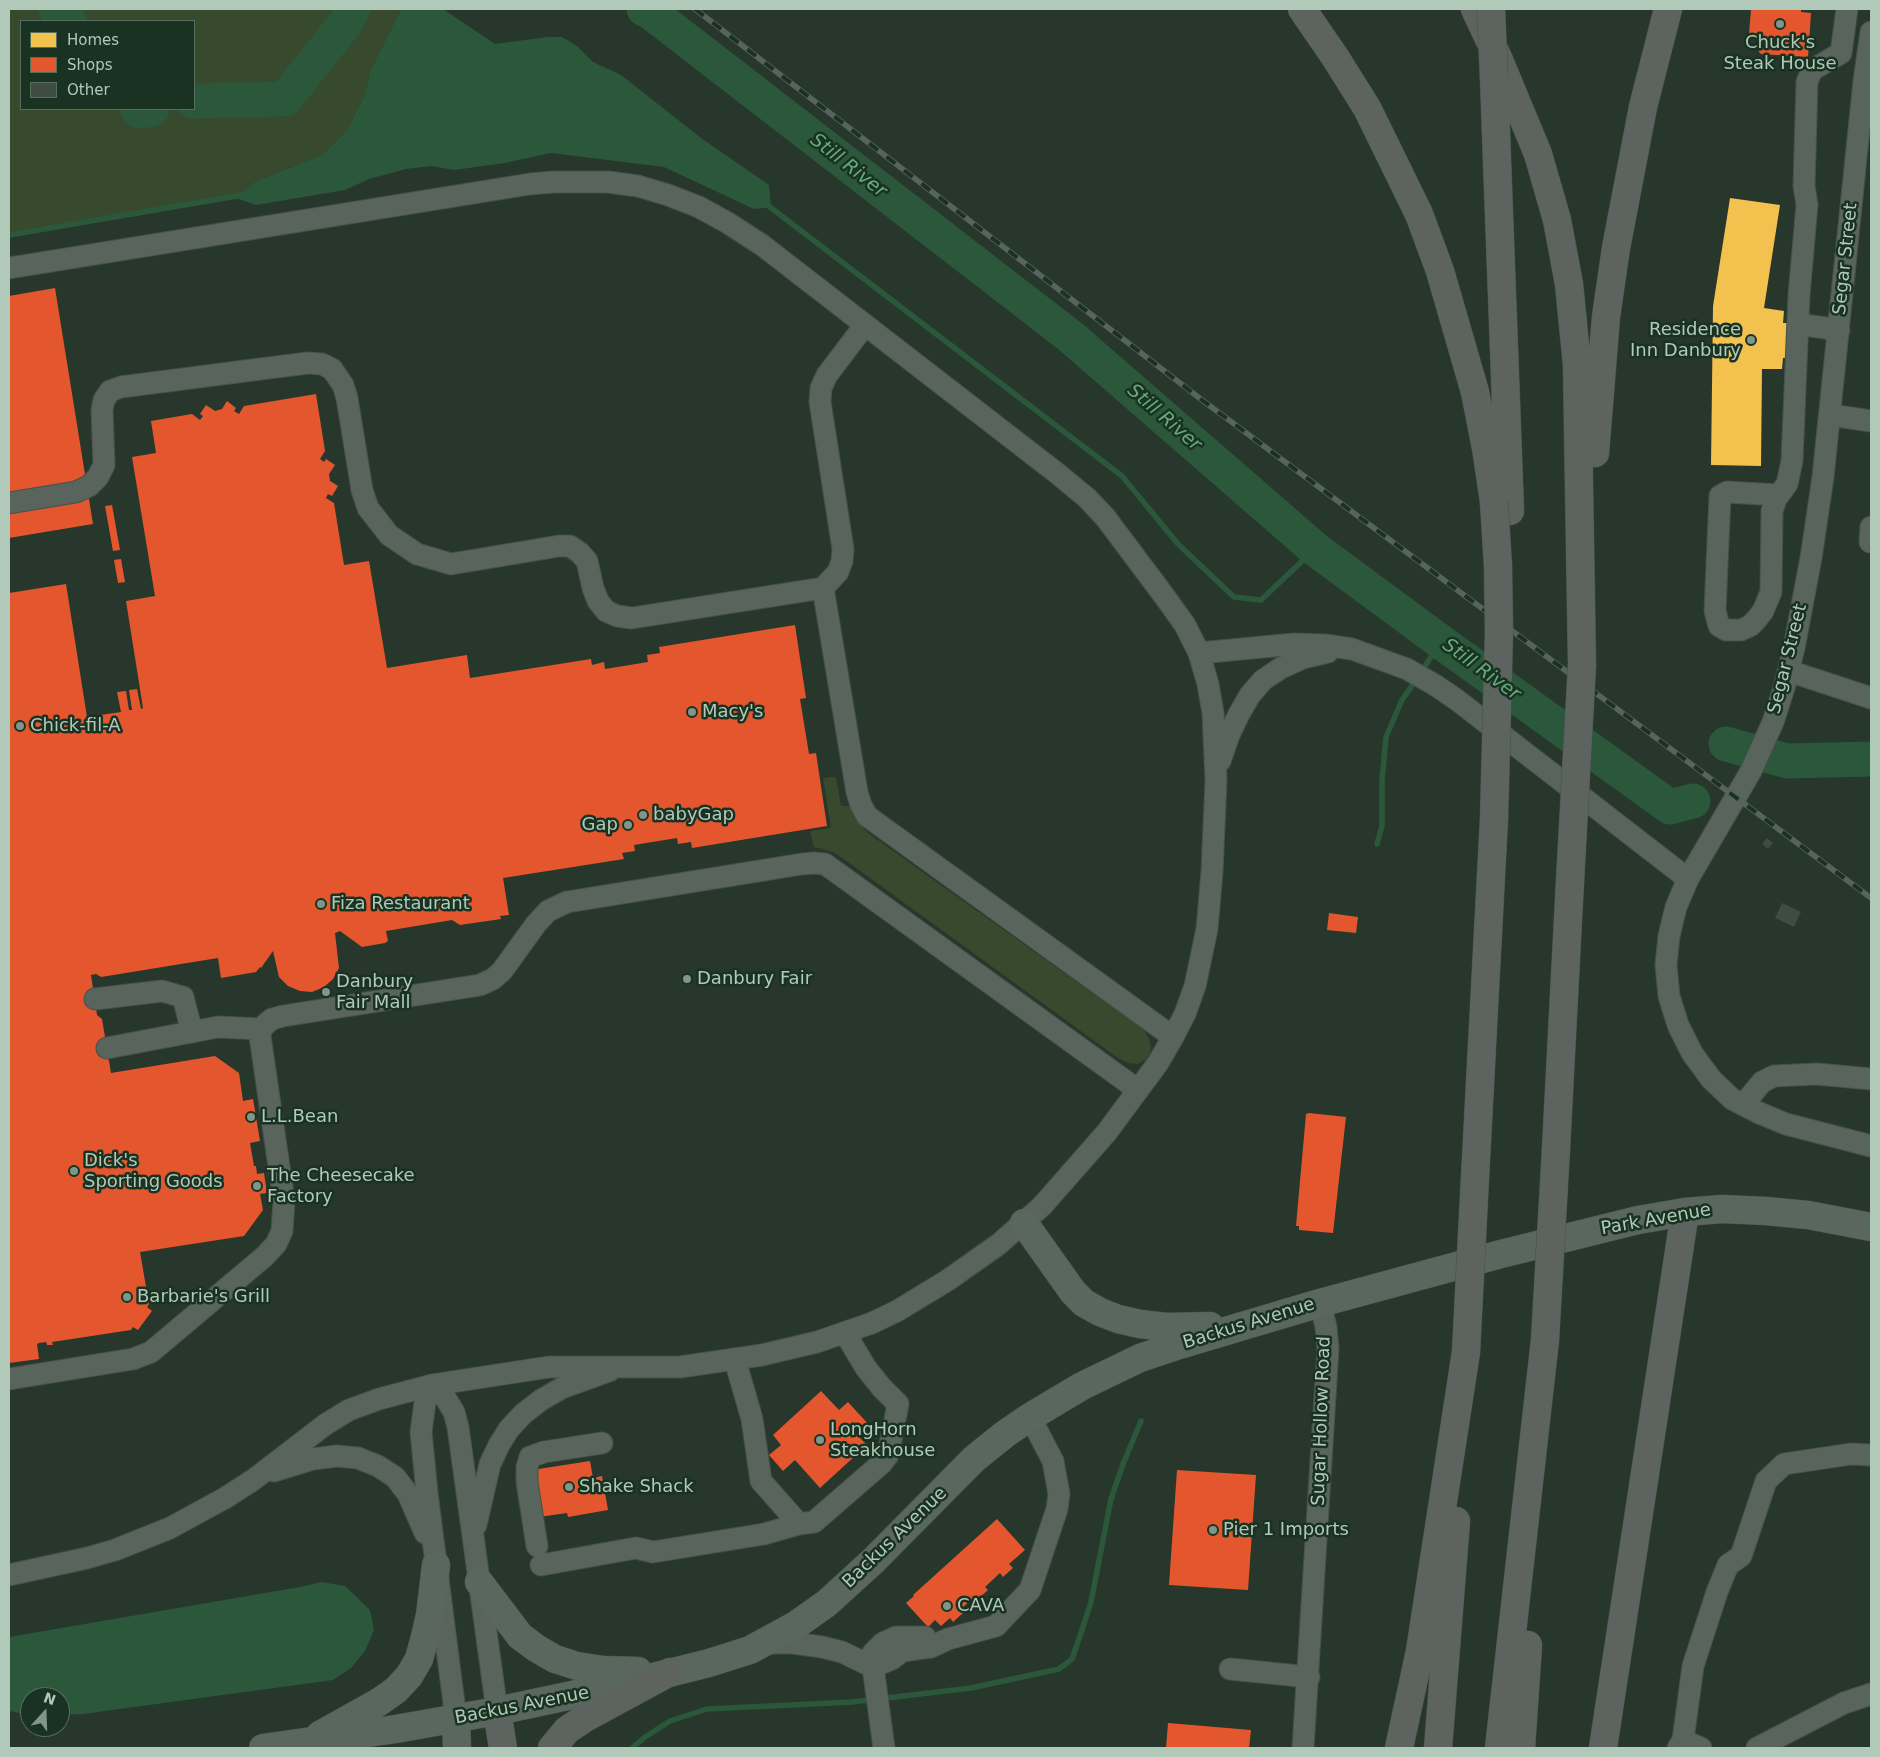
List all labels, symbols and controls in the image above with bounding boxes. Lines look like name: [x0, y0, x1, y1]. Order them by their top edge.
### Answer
marker: Chuck's Steak House: [1774, 18, 1786, 30]
legend: [20, 20, 195, 110]
text: Homes: [67, 31, 119, 49]
place label: Chuck's Steak House: [1723, 32, 1837, 74]
text: Shops: [67, 56, 113, 74]
text: Other: [67, 81, 110, 99]
water label: Still River: [805, 129, 891, 203]
street label: Segar Street: [1829, 202, 1863, 316]
place label: Residence Inn Danbury: [1630, 319, 1741, 362]
marker: Residence Inn Danbury: [1745, 334, 1757, 346]
water label: Still River: [1122, 380, 1206, 456]
street label: Segar Street: [1764, 602, 1812, 716]
water label: Still River: [1438, 634, 1524, 706]
place label: Macy's: [702, 701, 763, 723]
marker: Macy's: [686, 706, 698, 718]
place label: Chick-fil-A: [30, 715, 121, 737]
marker: Chick-fil-A: [14, 720, 26, 732]
place label: babyGap: [653, 804, 734, 826]
marker: babyGap: [637, 809, 649, 821]
place label: Gap: [582, 814, 618, 836]
marker: Gap: [622, 819, 634, 831]
place label: Fiza Restaurant: [331, 893, 470, 915]
marker: Fiza Restaurant: [315, 898, 327, 910]
place label: Danbury Fair: [697, 968, 812, 990]
place label: Danbury Fair Mall: [336, 971, 413, 1014]
marker: Danbury Fair: [681, 973, 693, 985]
marker: Danbury Fair Mall: [320, 986, 332, 998]
place label: L.L.Bean: [261, 1106, 338, 1128]
marker: L.L.Bean: [245, 1111, 257, 1123]
place label: Dick's Sporting Goods: [84, 1150, 223, 1192]
marker: Dick's Sporting Goods: [68, 1165, 80, 1177]
place label: The Cheesecake Factory: [267, 1165, 415, 1208]
marker: The Cheesecake Factory: [251, 1180, 263, 1192]
street label: Park Avenue: [1599, 1200, 1713, 1240]
place label: Barbarie's Grill: [137, 1286, 270, 1308]
marker: Barbarie's Grill: [121, 1291, 133, 1303]
street label: Backus Avenue: [1181, 1294, 1317, 1354]
street label: Sugar Hollow Road: [1308, 1336, 1336, 1506]
place label: LongHorn Steakhouse: [830, 1419, 935, 1462]
marker: LongHorn Steakhouse: [814, 1434, 826, 1446]
place label: Shake Shack: [579, 1476, 694, 1498]
marker: Shake Shack: [563, 1481, 575, 1493]
street label: Backus Avenue: [838, 1483, 952, 1593]
place label: Pier 1 Imports: [1223, 1519, 1349, 1541]
marker: Pier 1 Imports: [1207, 1524, 1219, 1536]
place label: CAVA: [957, 1595, 1004, 1617]
marker: CAVA: [941, 1600, 953, 1612]
street label: Backus Avenue: [453, 1682, 591, 1730]
north arrow: [20, 1687, 70, 1737]
text: N: [42, 1689, 58, 1708]

